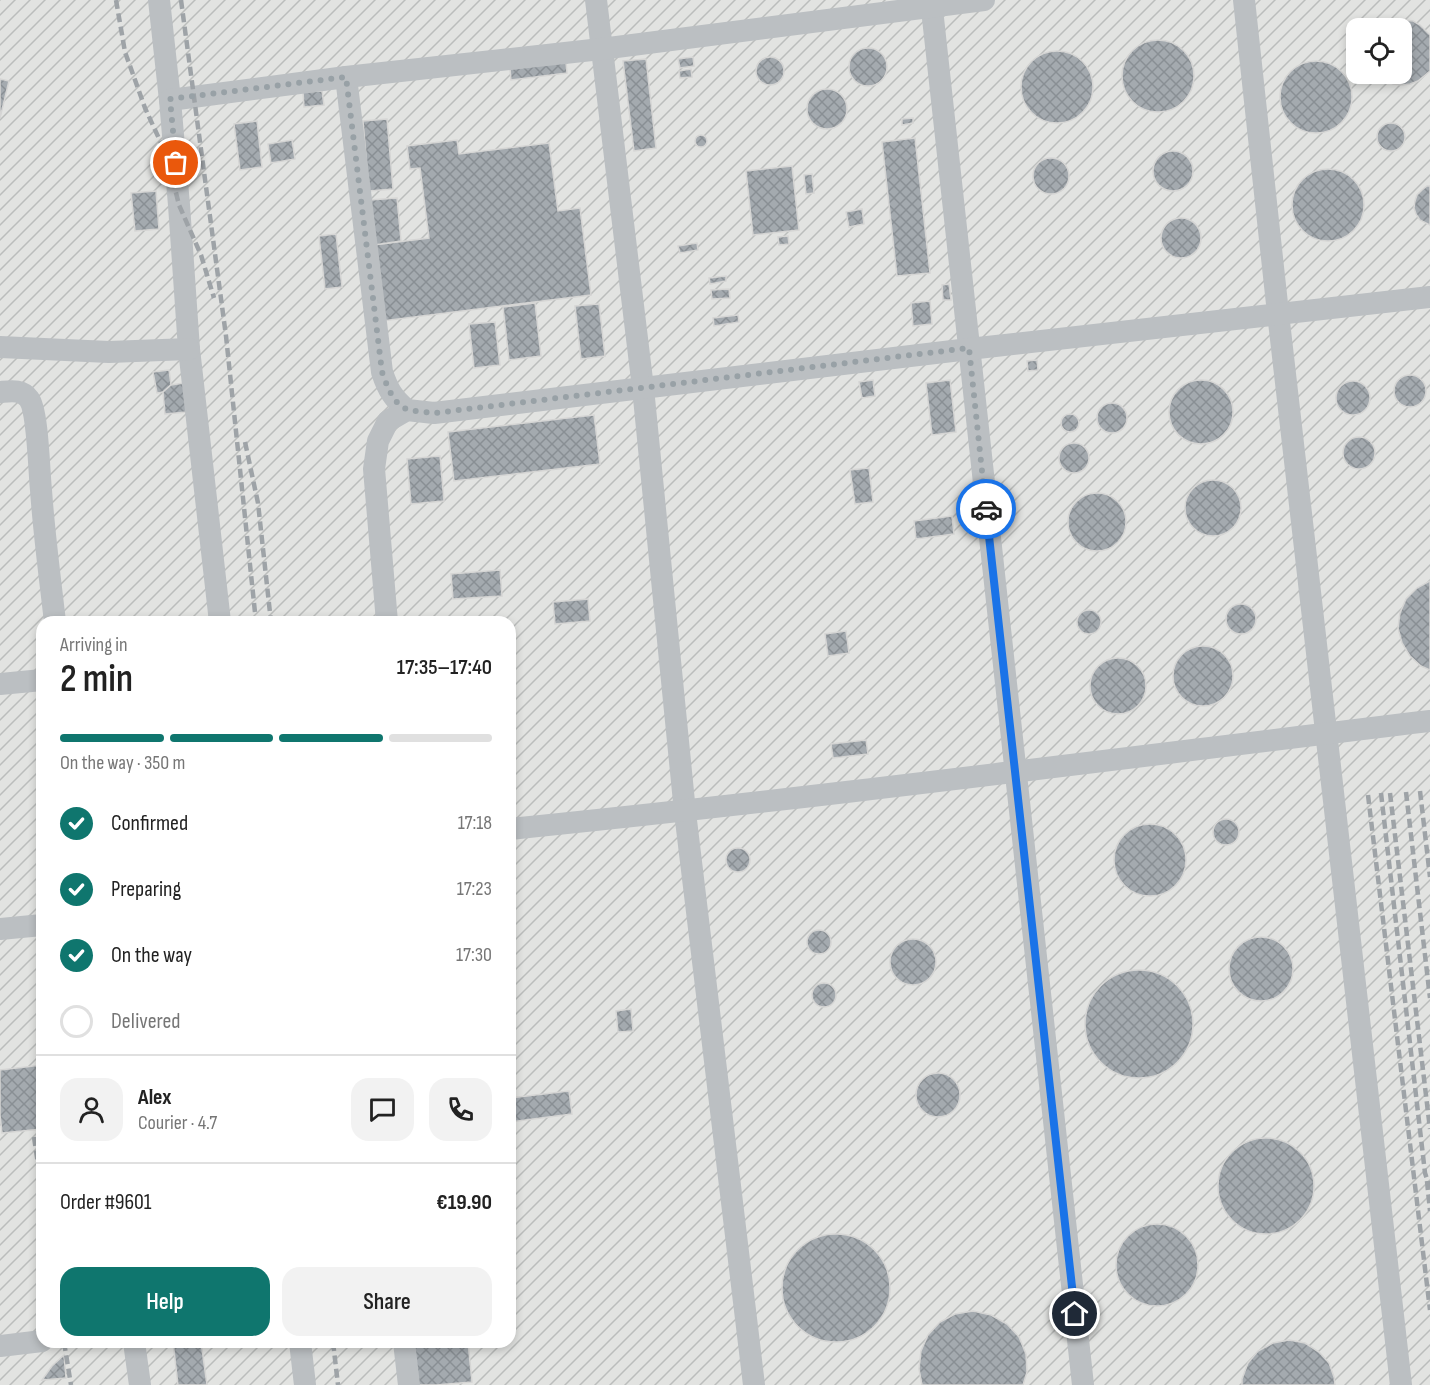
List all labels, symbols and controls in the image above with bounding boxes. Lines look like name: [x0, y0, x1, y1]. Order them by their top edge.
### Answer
map controls: [1346, 18, 1412, 84]
button: locate: [1346, 18, 1412, 84]
pin: [150, 137, 201, 188]
icon: bag: [159, 146, 192, 179]
courier: [956, 479, 1016, 539]
icon: car: [970, 493, 1003, 526]
text: Arriving in: [60, 633, 128, 657]
text: 17:35–17:40: [397, 654, 492, 681]
text: 2 min: [60, 656, 133, 703]
text: On the way · 350 m: [60, 751, 185, 775]
icon: check: [60, 807, 93, 840]
text: Confirmed: [111, 810, 188, 837]
text: 17:18: [458, 811, 492, 835]
icon: check: [60, 873, 93, 906]
text: Preparing: [111, 876, 181, 903]
text: 17:23: [457, 877, 492, 901]
icon: check: [60, 939, 93, 972]
text: On the way: [111, 942, 192, 969]
text: 17:30: [456, 943, 492, 967]
text: Delivered: [111, 1008, 180, 1035]
button: person: [60, 1078, 123, 1141]
button: chat: [351, 1078, 414, 1141]
button: phone: [429, 1078, 492, 1141]
text: Alex: [138, 1084, 171, 1111]
text: Courier · 4.7: [138, 1111, 217, 1135]
text: Order #9601: [60, 1189, 152, 1216]
text: €19.90: [436, 1189, 492, 1216]
button: Help: [60, 1267, 270, 1336]
button: Share: [282, 1267, 492, 1336]
pin: [1049, 1288, 1100, 1339]
icon: home: [1058, 1297, 1091, 1330]

